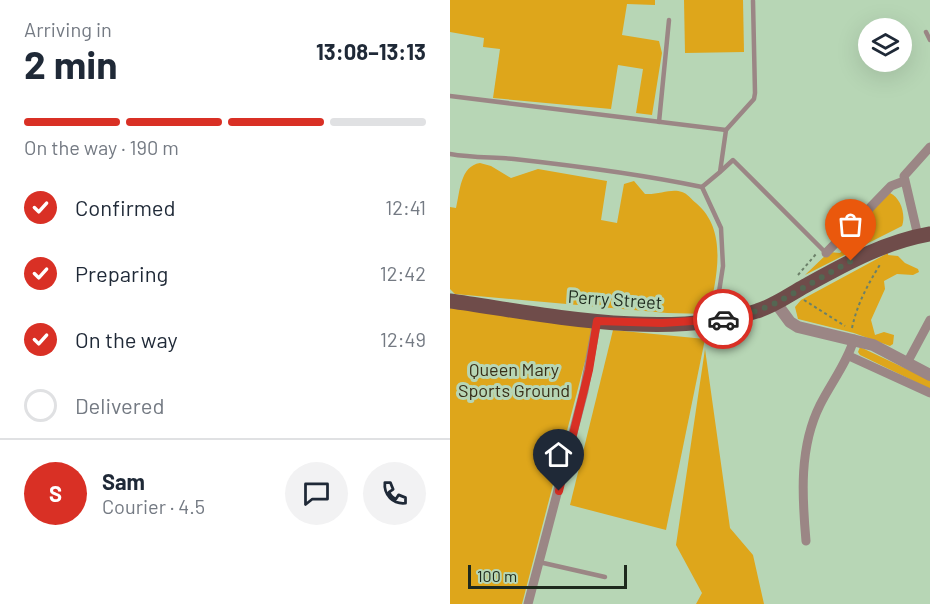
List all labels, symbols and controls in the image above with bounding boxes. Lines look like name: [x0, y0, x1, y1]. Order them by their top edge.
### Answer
text: Arriving in: [24, 17, 112, 41]
map controls: [858, 18, 912, 72]
button: layers: [858, 18, 912, 72]
text: 13:08–13:13: [316, 38, 426, 64]
text: 2 min: [24, 40, 117, 87]
text: On the way · 190 m: [24, 135, 179, 159]
icon: check: [24, 191, 57, 224]
text: Confirmed: [75, 194, 175, 220]
text: 12:41: [385, 195, 426, 219]
pin: [825, 199, 876, 261]
icon: bag: [834, 208, 867, 241]
icon: check: [24, 257, 57, 290]
text: Preparing: [75, 260, 168, 286]
text: 12:42: [380, 261, 426, 285]
street label: Perry Street: [567, 285, 663, 313]
courier: [693, 289, 753, 349]
icon: car: [707, 303, 740, 336]
icon: check: [24, 323, 57, 356]
text: On the way: [75, 326, 178, 352]
text: 12:49: [380, 327, 426, 351]
park label: Queen Mary Sports Ground: [458, 358, 570, 401]
text: Delivered: [75, 392, 164, 418]
pin: [533, 429, 584, 491]
icon: home: [542, 438, 575, 471]
button: chat: [285, 462, 348, 525]
button: phone: [363, 462, 426, 525]
text: Sam: [102, 468, 145, 494]
text: S: [49, 480, 62, 506]
text: Courier · 4.5: [102, 494, 205, 518]
scale bar: [468, 562, 627, 590]
text: 100 m: [477, 566, 517, 585]

